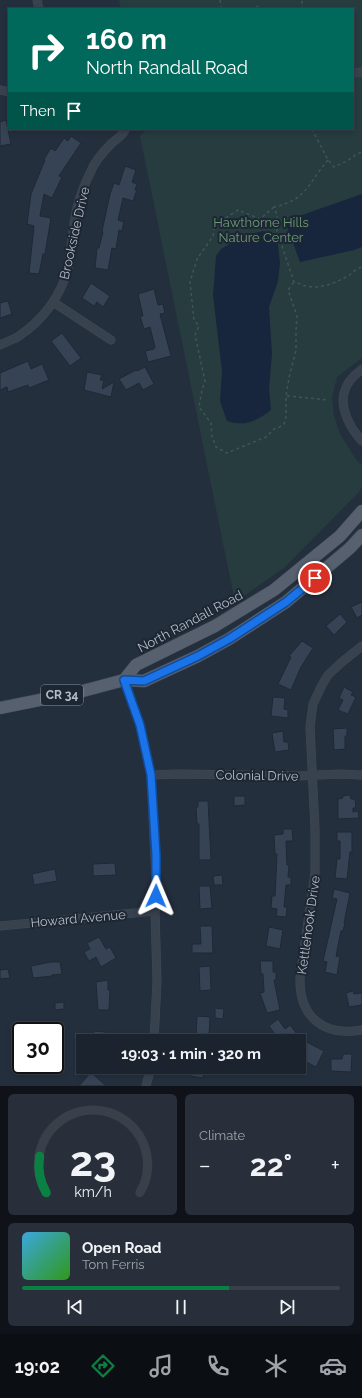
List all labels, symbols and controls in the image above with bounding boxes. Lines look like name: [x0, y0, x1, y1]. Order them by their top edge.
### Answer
text: 160 m: [86, 23, 167, 56]
icon: right: [20, 24, 72, 76]
text: North Randall Road: [86, 57, 248, 78]
icon: arrive: [63, 100, 85, 122]
text: Then: [20, 102, 55, 120]
street label: Brookside Drive: [57, 185, 93, 281]
park label: Hawthorne Hills Nature Center: [213, 215, 309, 245]
pin: [298, 561, 332, 595]
icon: arrive: [304, 567, 326, 589]
street label: North Randall Road: [135, 587, 245, 655]
road number: CR 34: [41, 685, 83, 705]
street label: Colonial Drive: [215, 767, 299, 784]
street label: Kettlehook Drive: [294, 874, 323, 975]
position arrow: [135, 875, 177, 917]
street label: Howard Avenue: [30, 907, 127, 930]
speed limit sign: 30: [12, 1022, 64, 1074]
text: 19:03 · 1 min · 320 m: [121, 1045, 261, 1063]
text: Climate: [199, 1128, 245, 1143]
text: 23: [69, 1136, 116, 1185]
text: 22°: [250, 1148, 292, 1183]
text: −: [199, 1152, 211, 1178]
text: +: [331, 1152, 340, 1178]
text: km/h: [74, 1183, 111, 1199]
text: Open Road: [82, 1239, 162, 1257]
text: Tom Ferris: [82, 1257, 145, 1272]
icon: previous: [64, 1296, 86, 1318]
icon: pause: [170, 1296, 192, 1318]
icon: next: [276, 1296, 298, 1318]
icon: directions: [89, 1352, 117, 1380]
icon: music: [147, 1352, 175, 1380]
icon: phone: [204, 1352, 232, 1380]
icon: climate: [262, 1352, 290, 1380]
icon: car: [319, 1352, 347, 1380]
text: 19:02: [15, 1356, 60, 1377]

